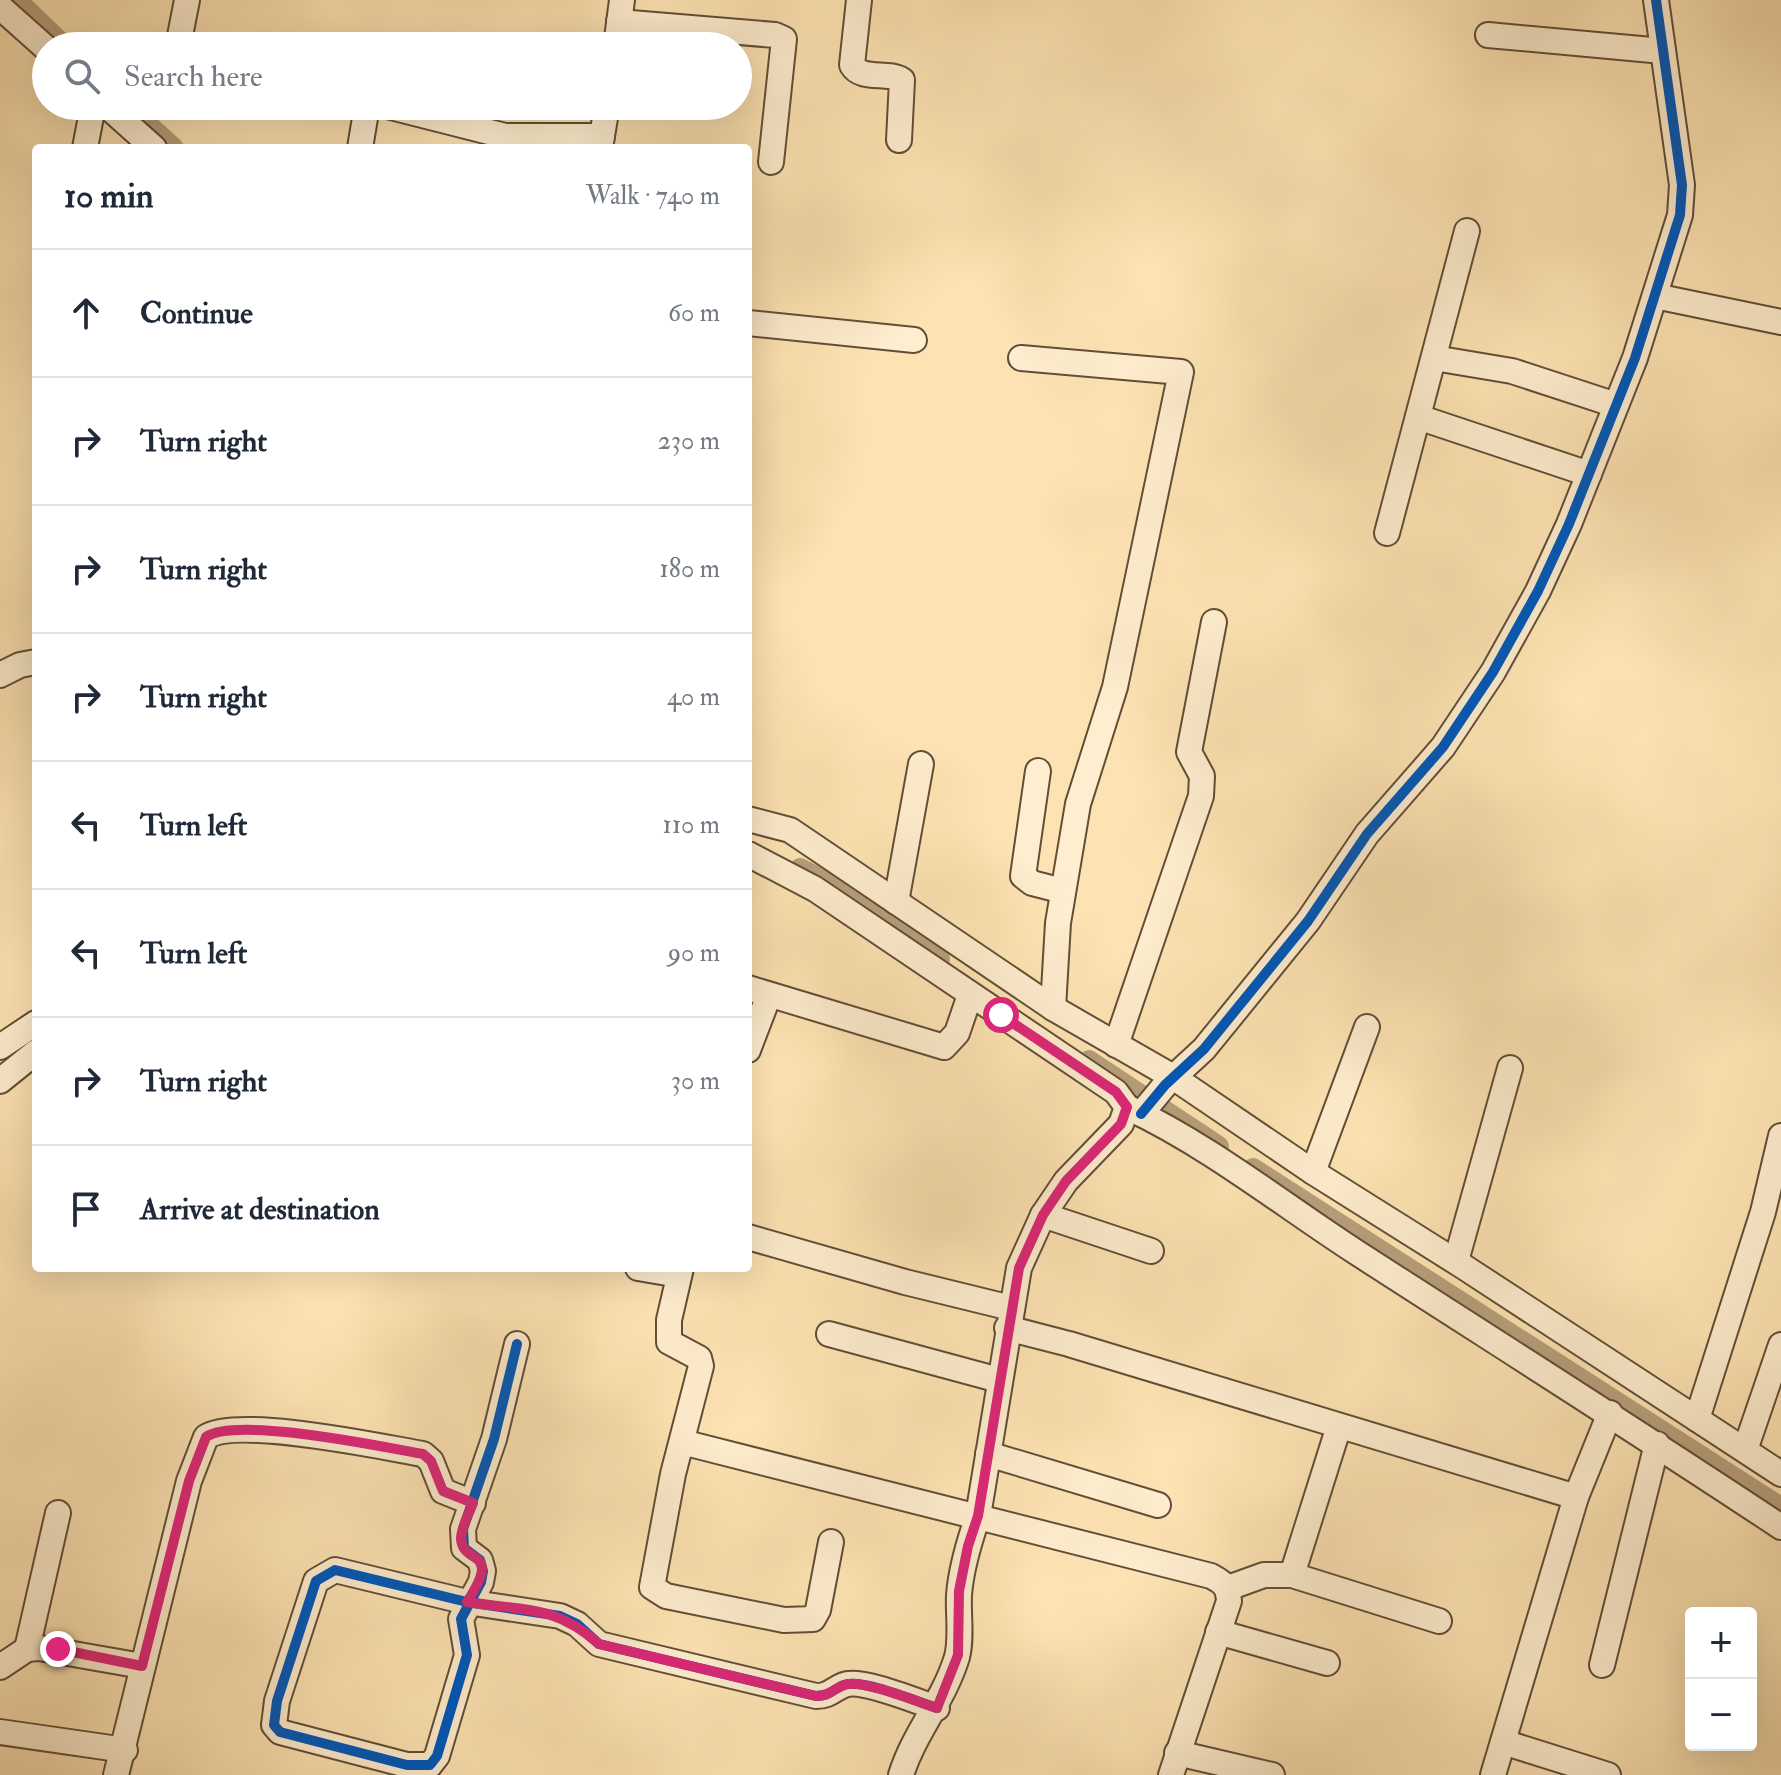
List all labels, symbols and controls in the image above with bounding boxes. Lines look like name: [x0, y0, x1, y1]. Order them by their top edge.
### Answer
search box: [32, 32, 752, 120]
icon: search: [60, 54, 104, 98]
text: Search here: [124, 58, 263, 95]
text: 10 min: [64, 175, 153, 218]
text: Walk · 740 m: [586, 180, 720, 212]
icon: ahead: [64, 291, 108, 335]
text: Continue: [140, 295, 253, 332]
text: 60 m: [668, 297, 720, 329]
icon: right: [64, 419, 108, 463]
text: Turn right: [140, 423, 267, 460]
text: 230 m: [658, 425, 720, 457]
icon: right: [64, 547, 108, 591]
text: Turn right: [140, 551, 267, 588]
text: 180 m: [660, 553, 720, 585]
icon: right: [64, 675, 108, 719]
text: Turn right: [140, 679, 267, 716]
text: 40 m: [667, 681, 720, 713]
icon: left: [64, 803, 108, 847]
text: Turn left: [140, 807, 247, 844]
text: 110 m: [663, 809, 720, 841]
icon: left: [64, 931, 108, 975]
text: Turn left: [140, 935, 247, 972]
text: 90 m: [668, 937, 720, 969]
route start: [983, 997, 1019, 1033]
icon: right: [64, 1059, 108, 1103]
text: Turn right: [140, 1063, 267, 1100]
text: 30 m: [671, 1065, 720, 1097]
icon: arrive: [64, 1187, 108, 1231]
text: Arrive at destination: [140, 1191, 380, 1228]
map controls: [1685, 1607, 1757, 1751]
button: +: [1685, 1607, 1757, 1679]
route end: [40, 1631, 76, 1667]
button: −: [1685, 1679, 1757, 1751]

